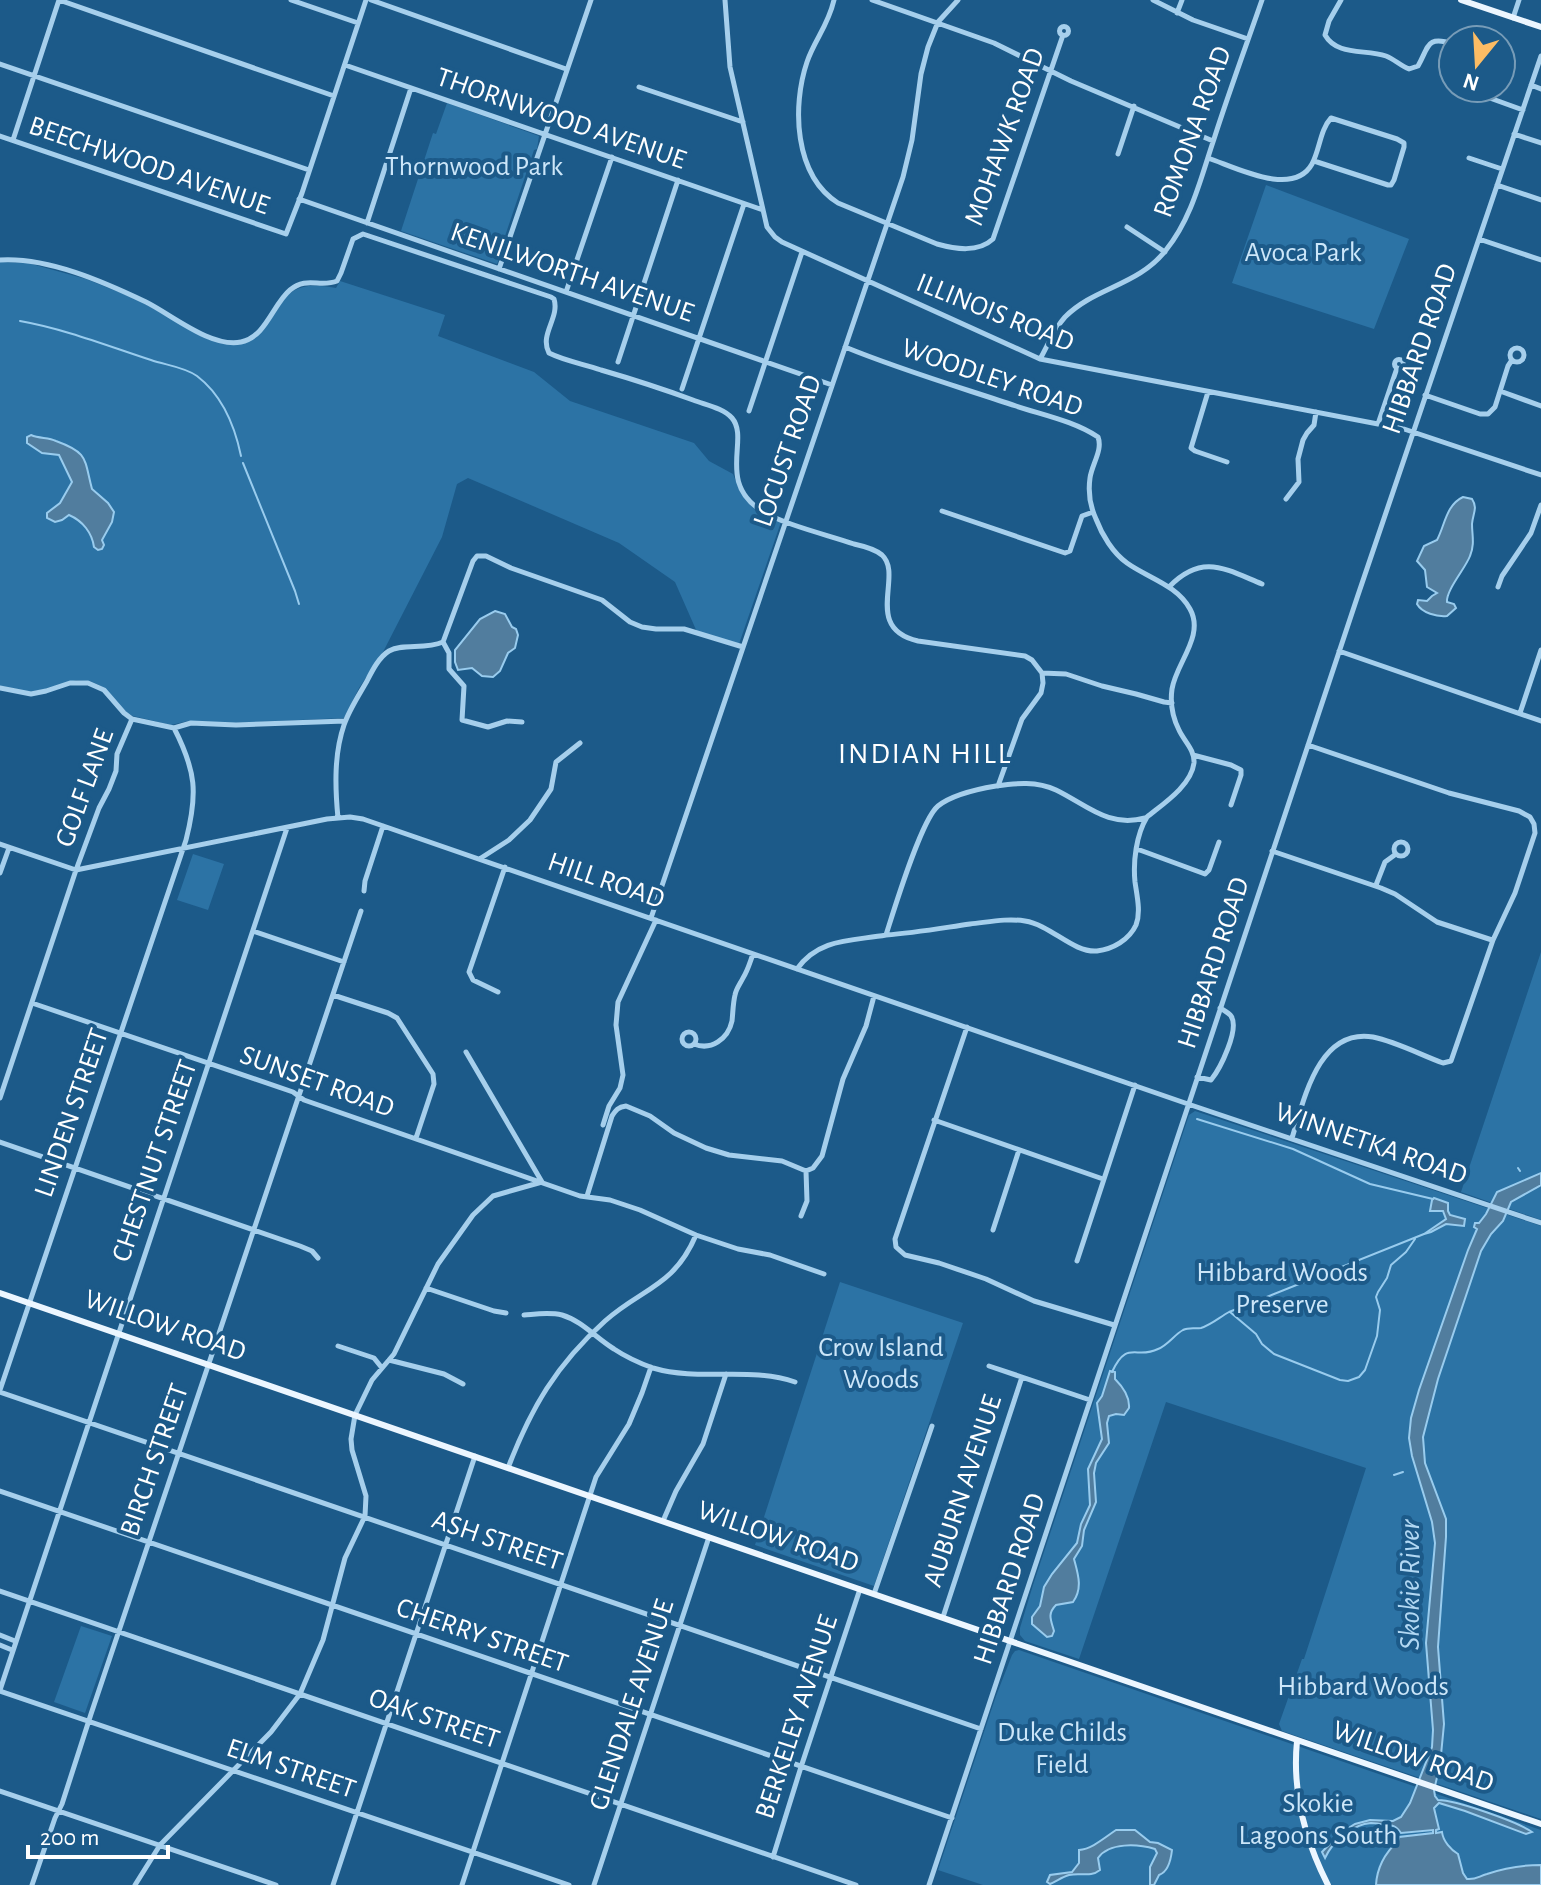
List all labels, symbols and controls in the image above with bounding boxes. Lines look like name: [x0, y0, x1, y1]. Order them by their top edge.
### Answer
north arrow: [1437, 24, 1517, 104]
street label: ROMONA ROAD: [1149, 43, 1237, 221]
street label: MOHAWK ROAD: [960, 45, 1050, 229]
street label: THORNWOOD AVENUE: [432, 63, 690, 175]
text: N: [1460, 69, 1482, 95]
street label: BEECHWOOD AVENUE: [25, 112, 273, 220]
park label: Thornwood Park: [385, 153, 563, 181]
street label: KENILWORTH AVENUE: [447, 218, 697, 328]
park label: Avoca Park: [1244, 239, 1362, 267]
street label: HIBBARD ROAD: [1378, 260, 1462, 438]
street label: ILLINOIS ROAD: [912, 269, 1078, 357]
street label: WOODLEY ROAD: [898, 334, 1086, 422]
street label: LOCUST ROAD: [749, 371, 827, 531]
street label: GOLF LANE: [51, 725, 119, 851]
district label: INDIAN HILL: [838, 739, 1012, 769]
street label: HILL ROAD: [544, 848, 668, 914]
street label: HIBBARD ROAD: [1173, 874, 1255, 1052]
street label: LINDEN STREET: [30, 1025, 114, 1201]
street label: SUNSET ROAD: [236, 1041, 398, 1123]
street label: CHESTNUT STREET: [107, 1056, 203, 1266]
street label: WINNETKA ROAD: [1271, 1098, 1471, 1190]
park label: Hibbard Woods Preserve: [1196, 1259, 1368, 1319]
street label: WILLOW ROAD: [81, 1285, 249, 1367]
park label: Crow Island Woods: [818, 1334, 944, 1394]
street label: BIRCH STREET: [116, 1380, 194, 1540]
street label: AUBURN AVENUE: [919, 1392, 1007, 1590]
street label: HIBBARD ROAD: [969, 1490, 1051, 1668]
street label: WILLOW ROAD: [694, 1496, 862, 1578]
street label: ASH STREET: [428, 1506, 566, 1576]
water label: Skokie River: [1395, 1518, 1425, 1650]
street label: CHERRY STREET: [393, 1594, 572, 1679]
street label: GLENDALE AVENUE: [585, 1596, 679, 1814]
street label: BERKELEY AVENUE: [751, 1612, 843, 1822]
park label: Hibbard Woods: [1277, 1673, 1449, 1701]
street label: OAK STREET: [365, 1684, 503, 1755]
street label: WILLOW ROAD: [1329, 1716, 1497, 1798]
park label: Duke Childs Field: [997, 1719, 1127, 1779]
street label: ELM STREET: [223, 1734, 359, 1804]
park label: Skokie Lagoons South: [1238, 1790, 1398, 1850]
scale bar: [28, 1809, 168, 1859]
text: 200 m: [40, 1826, 99, 1850]

